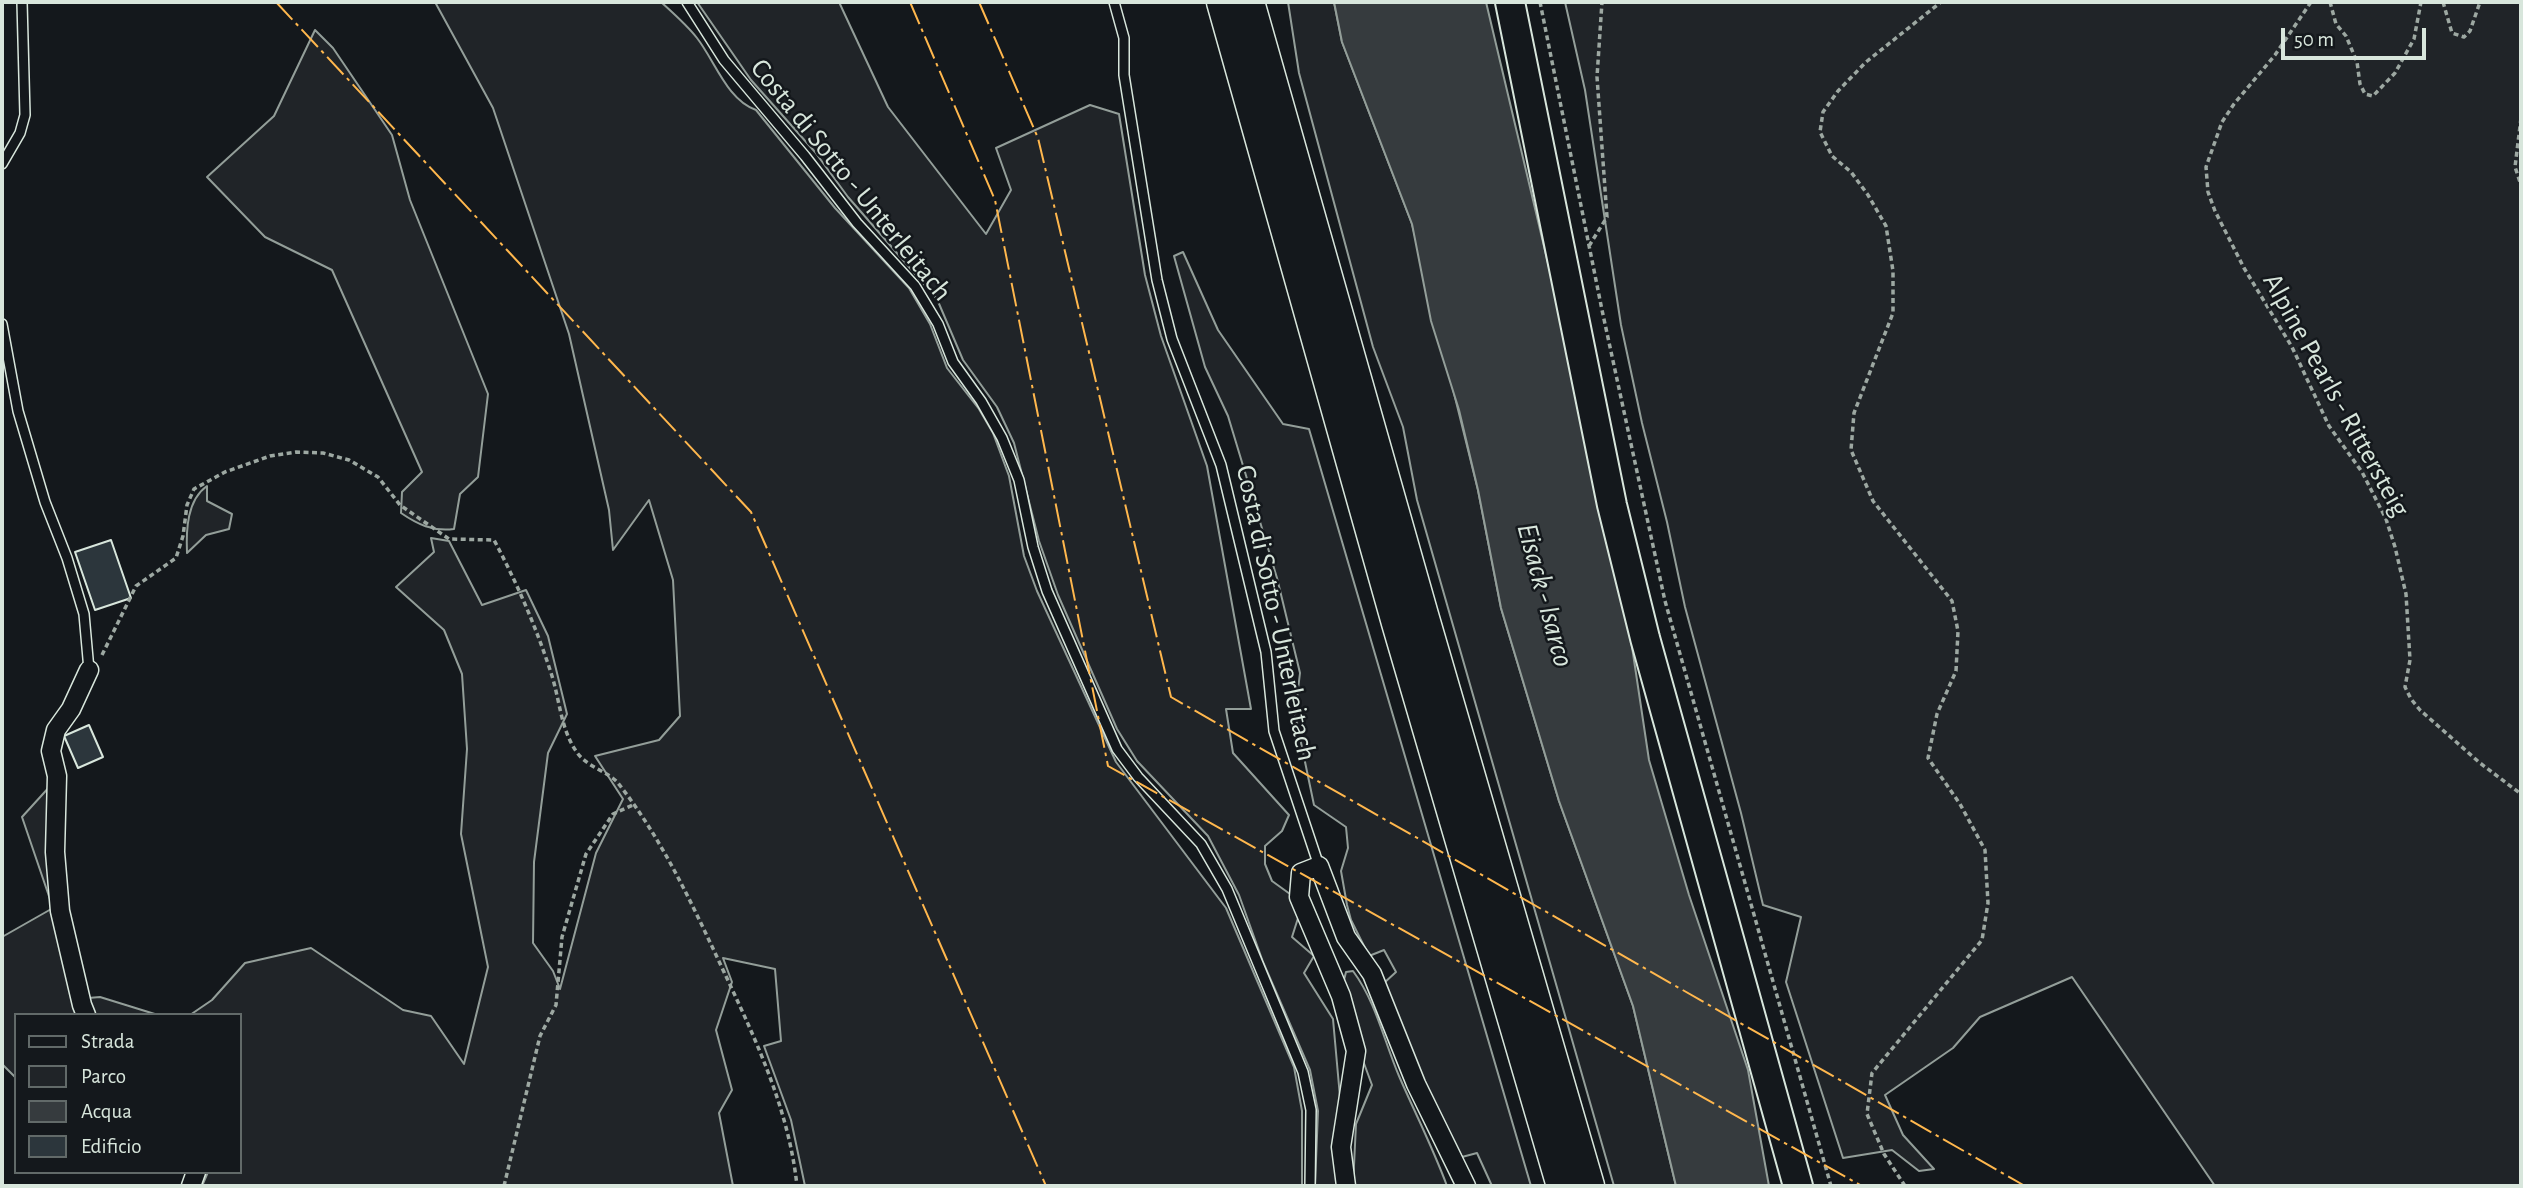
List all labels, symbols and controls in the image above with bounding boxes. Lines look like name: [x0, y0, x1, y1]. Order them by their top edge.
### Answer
scale bar: [2285, 14, 2430, 58]
text: 50 m: [2294, 29, 2334, 50]
street label: Costa di Sotto - Unterleitach: [743, 52, 959, 308]
street label: Alpine Pearls - Rittersteig: [2255, 267, 2417, 523]
street label: Costa di Sotto - Unterleitach: [1228, 462, 1324, 764]
water label: Eisack - Isarco: [1509, 519, 1581, 671]
legend: [14, 1013, 242, 1174]
text: Strada: [81, 1031, 134, 1052]
text: Parco: [81, 1066, 126, 1087]
text: Acqua: [81, 1101, 132, 1122]
text: Edificio: [81, 1136, 142, 1157]

